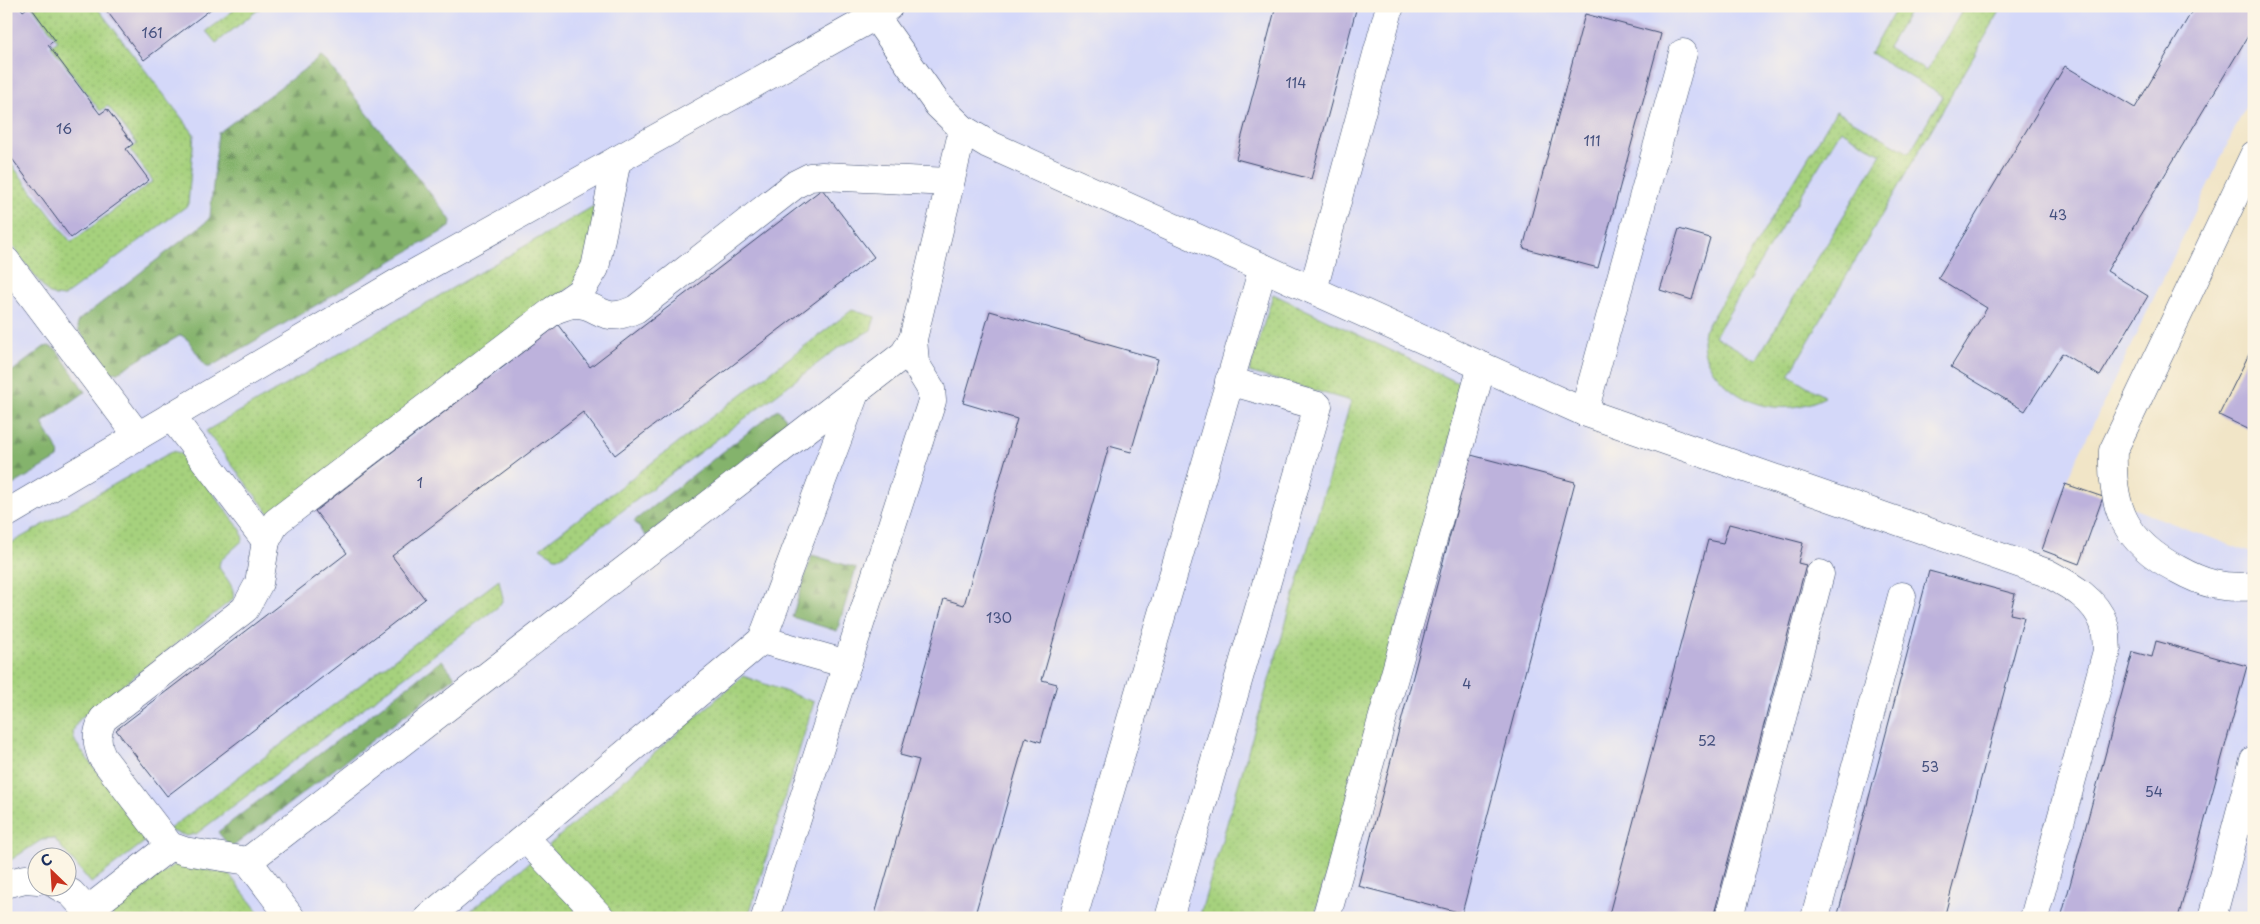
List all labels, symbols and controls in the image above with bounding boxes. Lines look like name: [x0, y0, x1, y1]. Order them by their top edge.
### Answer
house number: 161: [142, 22, 162, 43]
house number: 114: [1286, 72, 1307, 93]
house number: 16: [56, 118, 72, 139]
house number: 111: [1583, 130, 1601, 151]
house number: 43: [2049, 204, 2067, 225]
house number: 1: [417, 472, 423, 493]
house number: 130: [986, 607, 1012, 628]
house number: 4: [1462, 673, 1472, 694]
house number: 52: [1698, 730, 1716, 751]
house number: 53: [1921, 756, 1939, 777]
house number: 54: [2145, 781, 2163, 802]
north arrow: [28, 846, 78, 896]
text: С: [37, 848, 56, 872]

